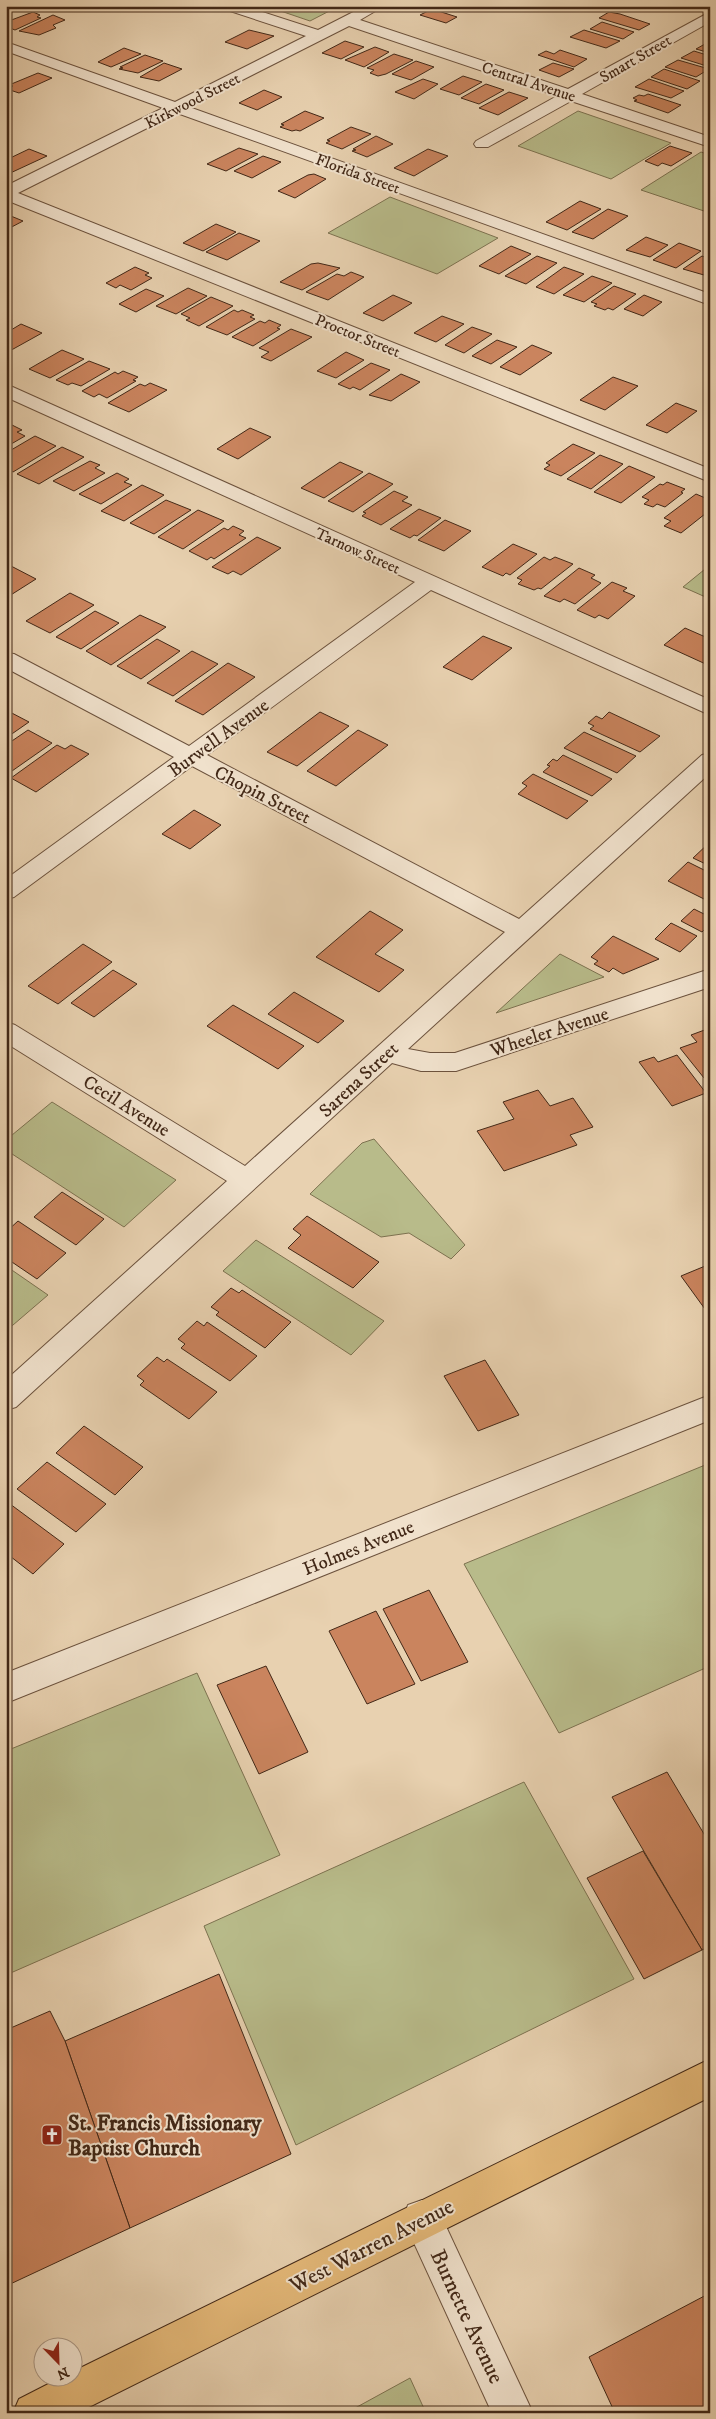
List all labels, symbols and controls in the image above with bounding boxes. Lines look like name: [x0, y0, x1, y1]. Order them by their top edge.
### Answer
street label: Smart Street: [596, 30, 675, 87]
street label: Central Avenue: [479, 57, 579, 107]
street label: Kirkwood Street: [141, 68, 243, 133]
street label: Florida Street: [313, 149, 403, 198]
street label: Proctor Street: [312, 310, 403, 362]
street label: Tarnow Street: [312, 523, 403, 579]
street label: Burwell Avenue: [164, 694, 274, 782]
street label: Chopin Street: [210, 761, 314, 829]
street label: Wheeler Avenue: [486, 1002, 612, 1063]
street label: Sarena Street: [315, 1038, 403, 1123]
street label: Cecil Avenue: [78, 1071, 174, 1142]
street label: Holmes Avenue: [300, 1516, 418, 1581]
place label: St. Francis Missionary Baptist Church: [68, 2110, 262, 2162]
church icon: St. Francis Missionary Baptist Church: [40, 2123, 64, 2147]
street label: West Warren Avenue: [284, 2193, 458, 2300]
street label: Burnette Avenue: [424, 2245, 509, 2388]
north arrow: [32, 2336, 82, 2386]
text: N: [53, 2363, 71, 2384]

